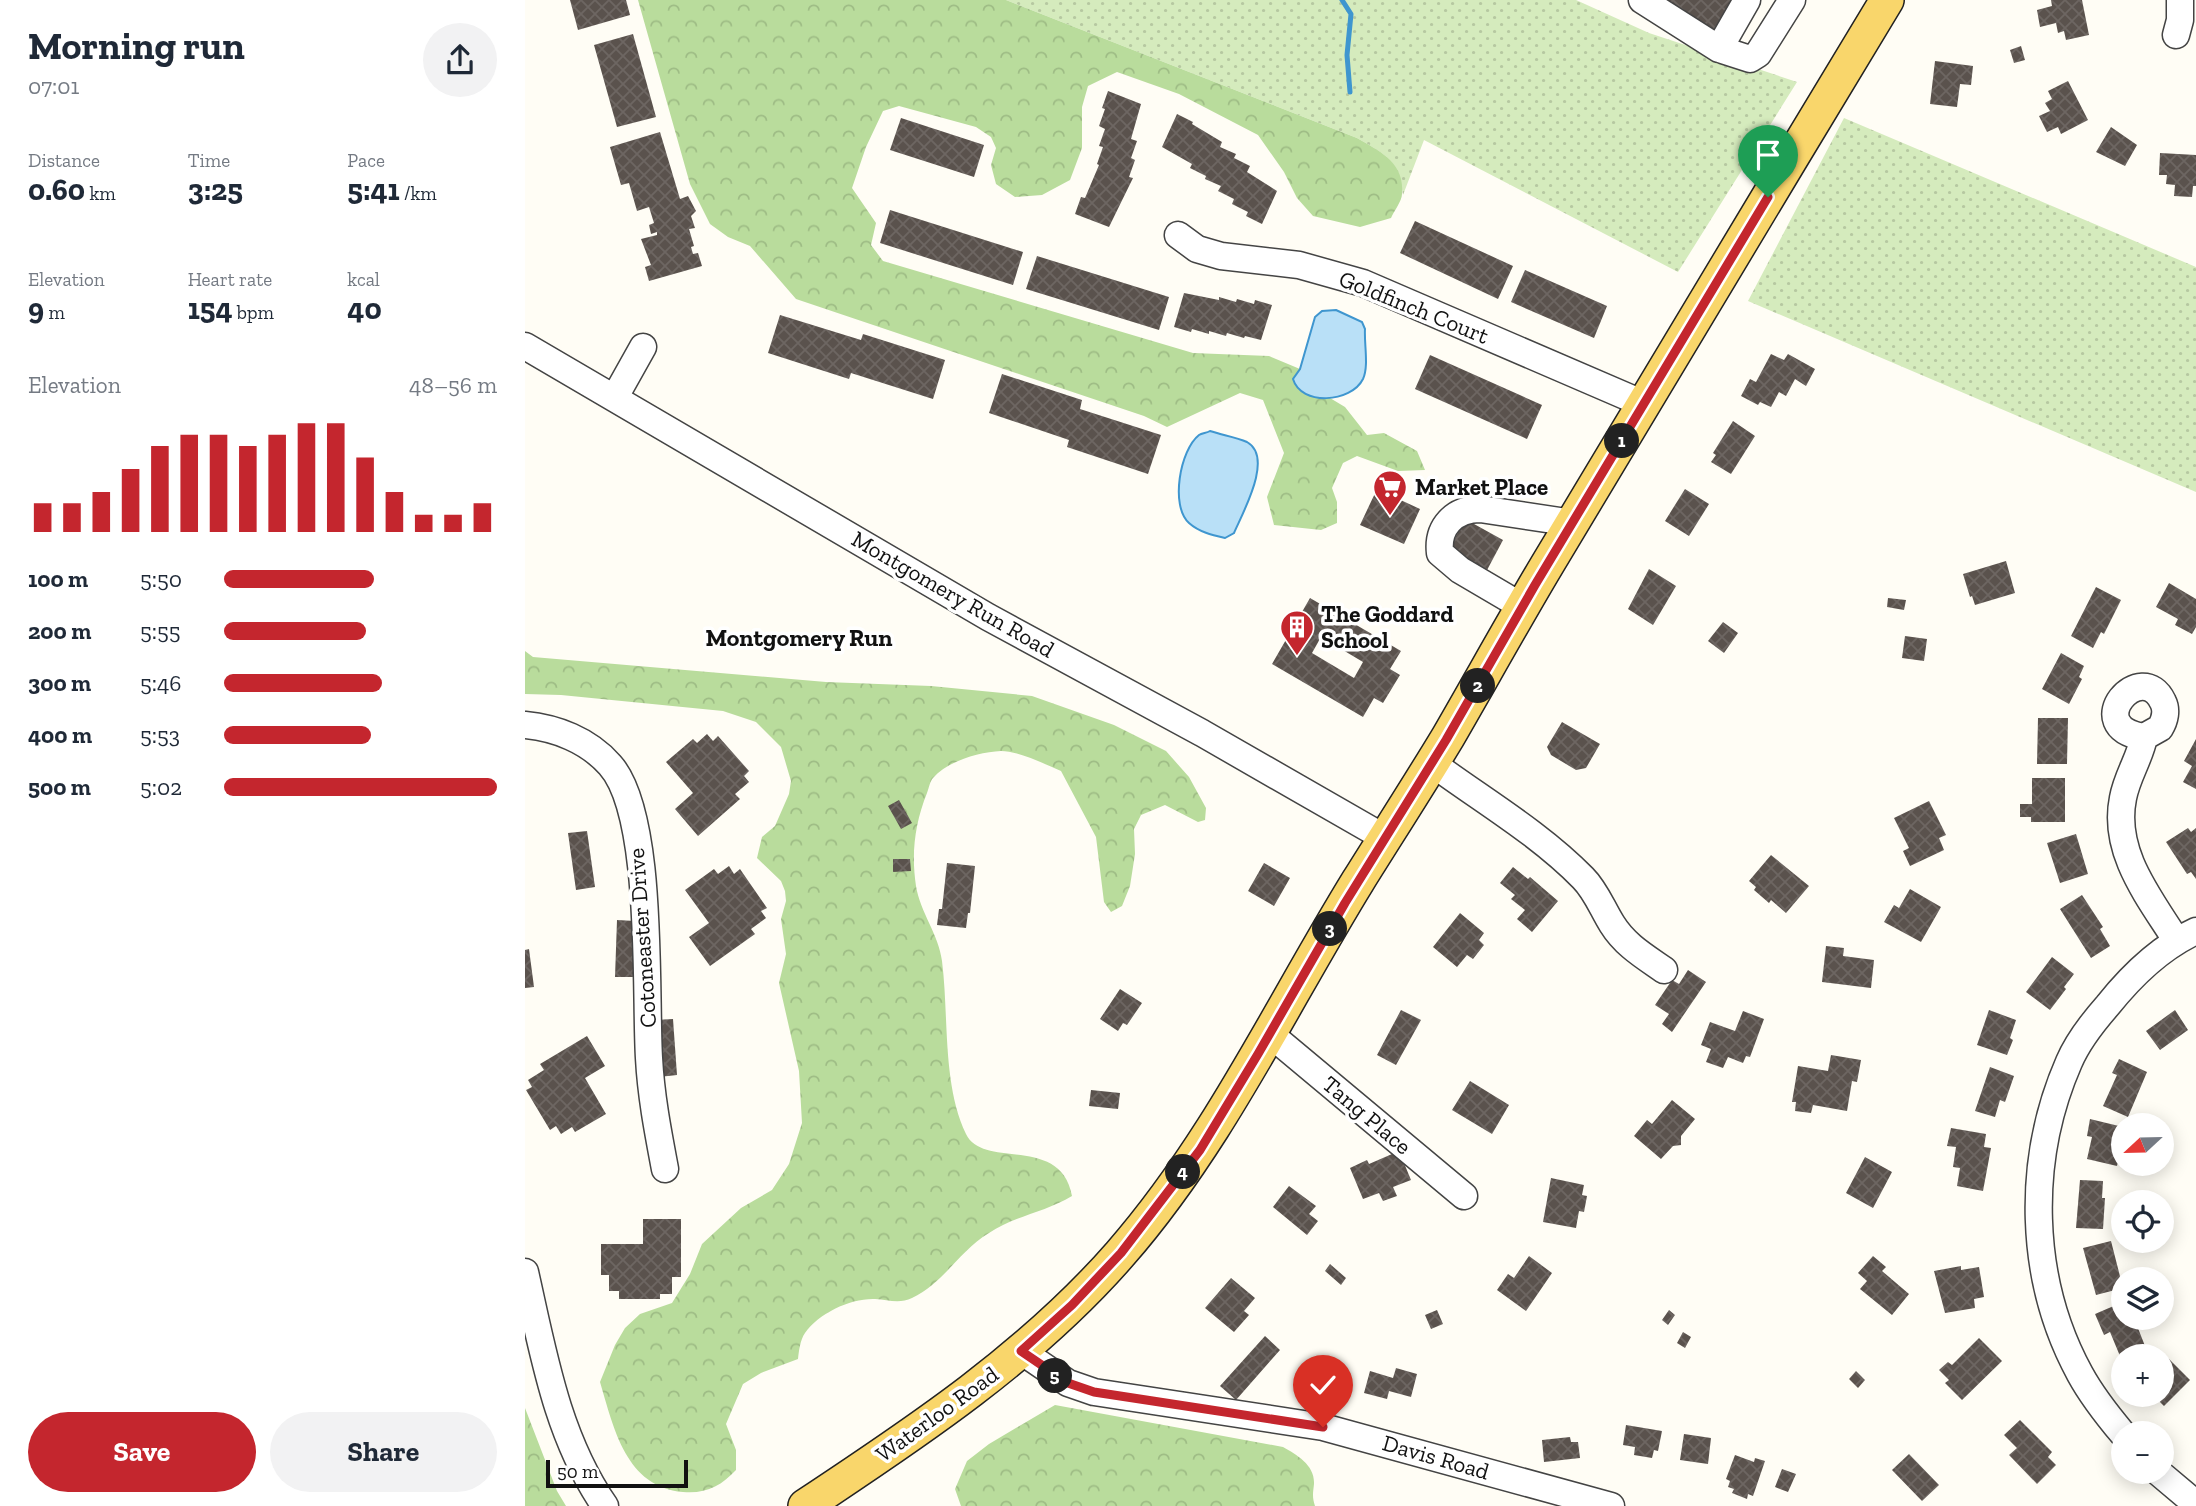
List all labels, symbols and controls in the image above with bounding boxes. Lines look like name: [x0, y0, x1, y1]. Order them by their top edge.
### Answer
text: Morning run: [28, 23, 245, 69]
button: share: [423, 23, 497, 97]
text: 07:01: [28, 72, 79, 100]
pin: [1738, 125, 1798, 197]
icon: arrive: [1749, 136, 1787, 174]
text: Distance: [28, 149, 100, 172]
text: Time: [188, 149, 230, 172]
text: Pace: [347, 149, 385, 172]
text: 0.60: [28, 172, 85, 208]
text: 3:25: [188, 172, 243, 208]
text: 5:41: [347, 172, 400, 208]
text: km: [85, 182, 116, 205]
text: /km: [400, 182, 437, 205]
street label: Goldfinch Court: [1335, 264, 1493, 350]
text: Elevation: [28, 268, 105, 291]
text: Heart rate: [188, 268, 272, 291]
text: kcal: [347, 268, 380, 291]
text: 9: [28, 291, 44, 327]
text: 154: [188, 291, 233, 327]
text: 40: [347, 291, 382, 327]
text: m: [44, 301, 65, 324]
text: bpm: [233, 301, 274, 324]
text: Elevation: [28, 371, 121, 399]
text: 48–56 m: [409, 371, 497, 399]
pin: 1: [1605, 424, 1639, 458]
text: 1: [1618, 429, 1625, 452]
supermarket icon: Market Place: [1371, 468, 1409, 517]
place label: Market Place: [1415, 473, 1548, 501]
street label: Montgomery Run Road: [847, 525, 1060, 664]
text: 100 m: [28, 565, 88, 593]
text: 5:50: [140, 565, 182, 593]
place label: The Goddard School: [1321, 600, 1454, 654]
building icon: The Goddard School: [1278, 608, 1316, 657]
text: 200 m: [28, 617, 91, 645]
text: 5:55: [140, 617, 180, 645]
district label: Montgomery Run: [706, 623, 892, 652]
pin: 2: [1461, 668, 1495, 704]
text: 300 m: [28, 669, 91, 697]
text: 5:46: [140, 669, 182, 697]
text: 2: [1472, 674, 1483, 697]
text: 400 m: [28, 721, 92, 749]
text: 5:53: [140, 721, 180, 749]
text: 500 m: [28, 773, 91, 801]
text: 5:02: [140, 773, 182, 801]
street label: Cotoneaster Drive: [622, 847, 662, 1029]
pin: 3: [1313, 912, 1347, 946]
text: 3: [1324, 917, 1335, 940]
street label: Tang Place: [1317, 1070, 1417, 1160]
north arrow: [2111, 1113, 2173, 1176]
map controls: [2111, 1113, 2174, 1484]
pin: 4: [1165, 1154, 1201, 1190]
text: 4: [1177, 1160, 1188, 1183]
button: locate: [2111, 1190, 2174, 1253]
button: layers: [2111, 1267, 2174, 1330]
button: +: [2111, 1344, 2174, 1407]
pin: [1293, 1355, 1353, 1427]
pin: 5: [1037, 1358, 1073, 1394]
street label: Waterloo Road: [870, 1360, 1004, 1468]
text: 5: [1050, 1364, 1059, 1387]
icon: check: [1304, 1366, 1342, 1404]
button: Save: [28, 1412, 256, 1492]
button: Share: [270, 1412, 497, 1492]
button: −: [2111, 1421, 2174, 1484]
street label: Davis Road: [1379, 1428, 1493, 1486]
scale bar: [546, 1457, 688, 1489]
text: 50 m: [557, 1460, 598, 1483]

